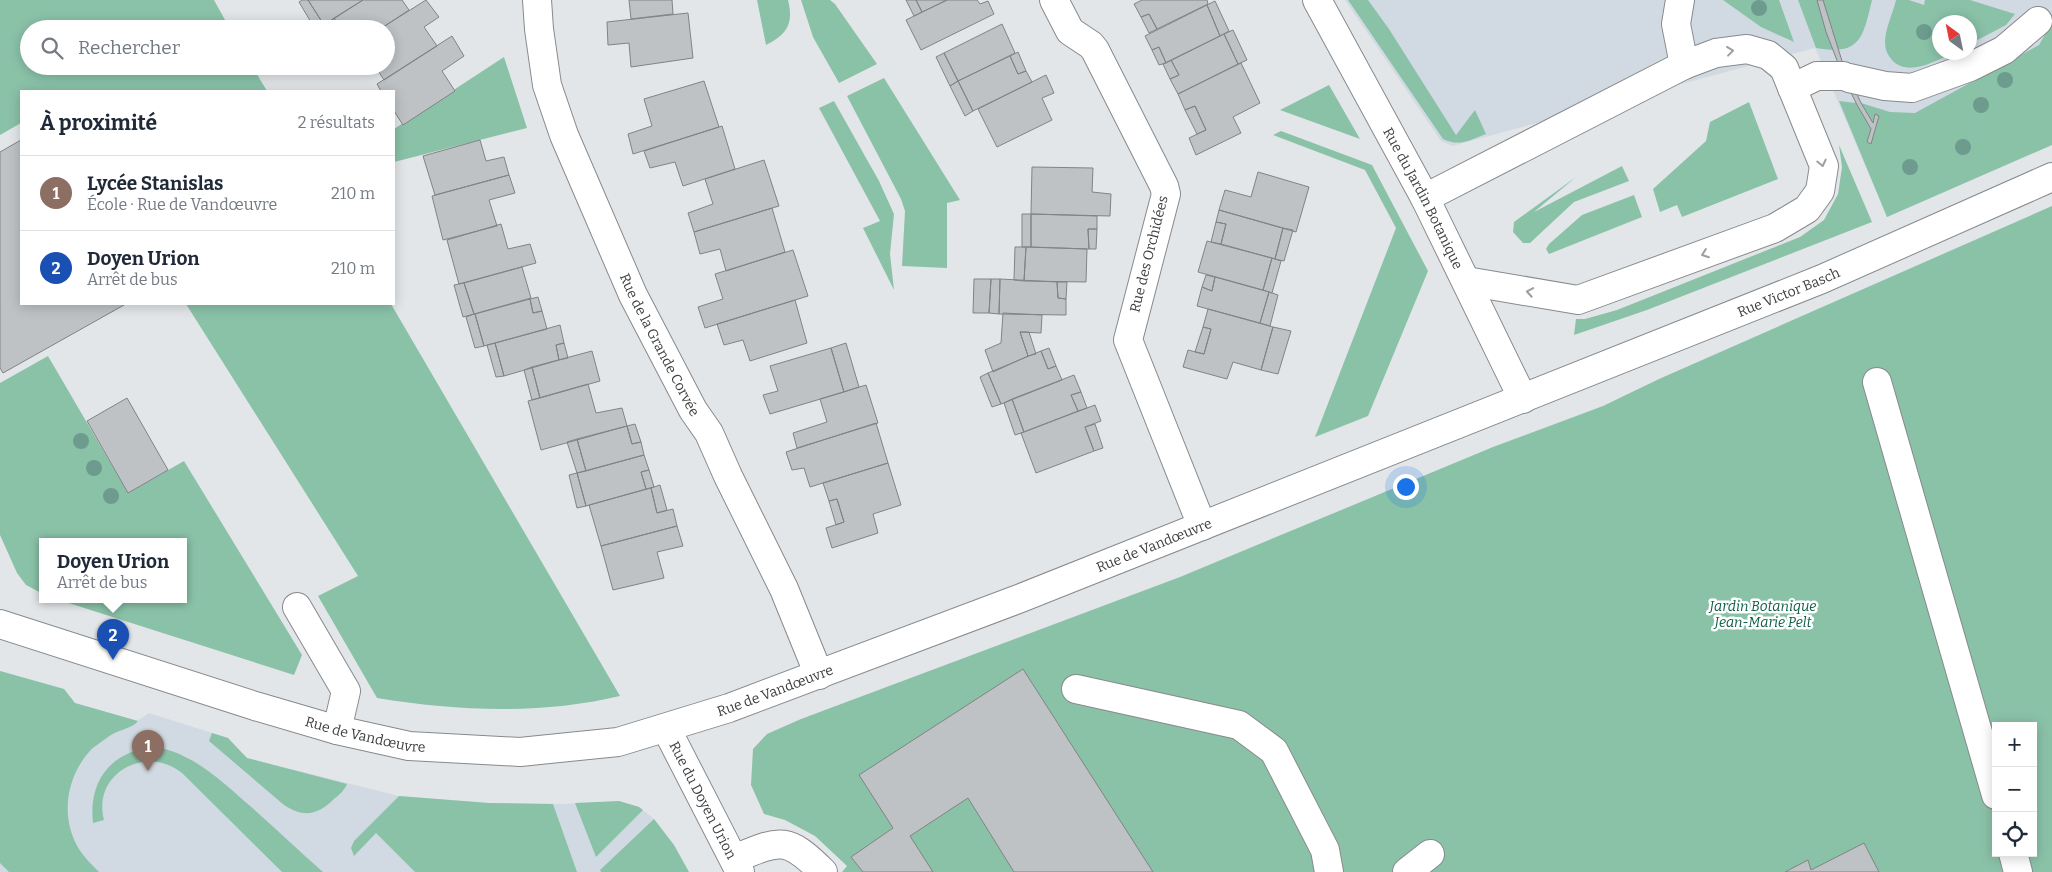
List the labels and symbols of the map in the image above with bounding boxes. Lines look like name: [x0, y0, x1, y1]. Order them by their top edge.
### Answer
north arrow: [1932, 15, 1977, 60]
one-way arrow: [1726, 46, 1734, 57]
street label: Rue du Jardin Botanique: [1380, 124, 1467, 272]
one-way arrow: [1816, 159, 1827, 168]
street label: Rue des Orchidées: [1126, 194, 1172, 314]
one-way arrow: [1701, 248, 1710, 258]
street label: Rue Victor Basch: [1735, 264, 1843, 320]
street label: Rue de la Grande Corvée: [616, 271, 703, 420]
one-way arrow: [1525, 288, 1534, 298]
your location: [1393, 474, 1419, 500]
street label: Rue de Vandœuvre: [1094, 514, 1214, 576]
park label: Jardin Botanique Jean-Marie Pelt: [1708, 598, 1816, 631]
pin: 2: [97, 619, 129, 660]
street label: Rue de Vandœuvre: [715, 661, 836, 720]
street label: Rue de Vandœuvre: [303, 713, 426, 755]
pin: 1: [132, 730, 164, 771]
street label: Rue du Doyen Urion: [666, 738, 740, 862]

